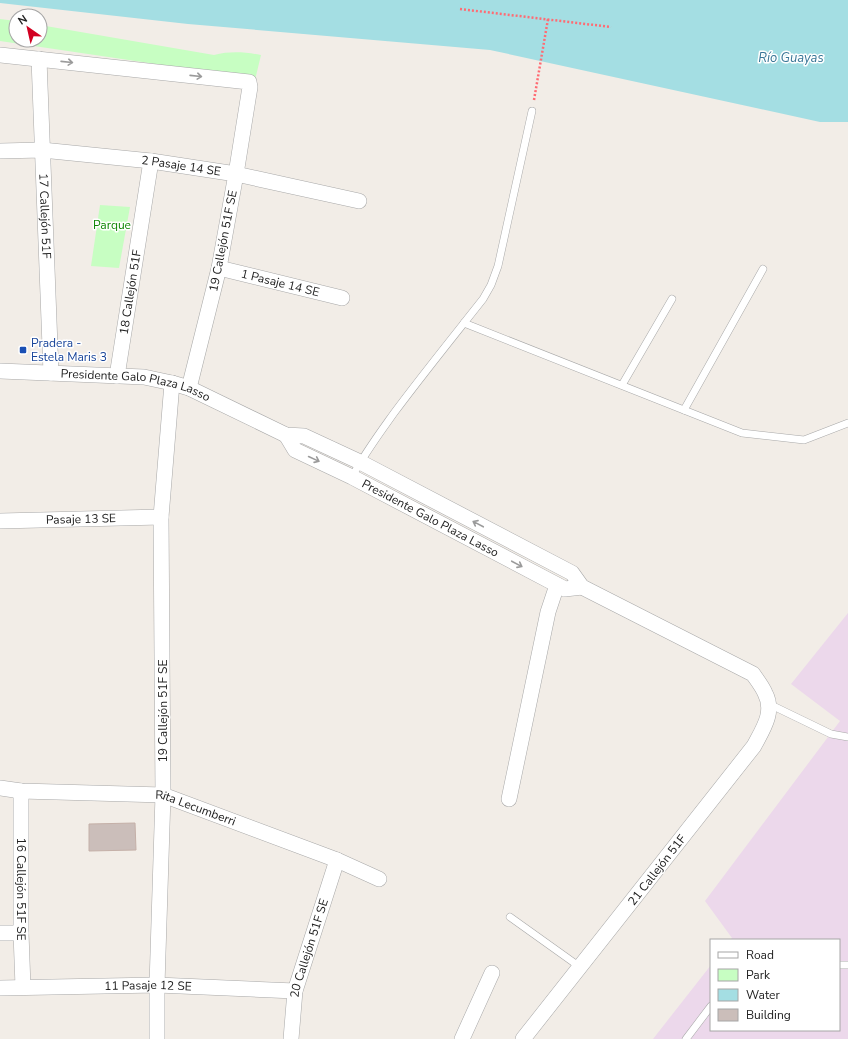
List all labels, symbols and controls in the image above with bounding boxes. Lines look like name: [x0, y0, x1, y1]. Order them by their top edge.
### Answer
north arrow: [8, 8, 48, 48]
text: N: [15, 12, 30, 29]
water label: Río Guayas: [758, 49, 824, 67]
one-way arrow: [60, 58, 73, 66]
one-way arrow: [189, 72, 202, 80]
street label: 2 Pasaje 14 SE: [141, 152, 222, 180]
street label: 17 Callejón 51F: [35, 173, 55, 259]
street label: 19 Callejón 51F SE: [205, 189, 241, 293]
park label: Parque: [93, 217, 131, 233]
street label: 18 Callejón 51F: [116, 248, 145, 336]
street label: 1 Pasaje 14 SE: [239, 266, 321, 300]
place label: Pradera - Estela Maris 3: [31, 335, 107, 365]
marker: Pradera - Estela Maris 3: [18, 345, 28, 355]
street label: Presidente Galo Plaza Lasso: [60, 366, 213, 405]
one-way arrow: [308, 456, 320, 463]
street label: Presidente Galo Plaza Lasso: [359, 476, 502, 561]
street label: Pasaje 13 SE: [46, 510, 116, 528]
one-way arrow: [472, 520, 484, 527]
one-way arrow: [511, 560, 523, 568]
street label: 19 Callejón 51F SE: [155, 660, 171, 763]
street label: Rita Lecumberri: [155, 787, 238, 829]
street label: 21 Callejón 51F: [624, 831, 690, 909]
street label: 16 Callejón 51F SE: [13, 837, 29, 941]
street label: 20 Callejón 51F SE: [286, 897, 332, 998]
legend: [710, 939, 840, 1031]
text: Road: [746, 947, 774, 963]
text: Park: [746, 967, 771, 983]
street label: 11 Pasaje 12 SE: [104, 977, 192, 995]
text: Water: [746, 987, 780, 1003]
text: Building: [746, 1007, 791, 1023]

